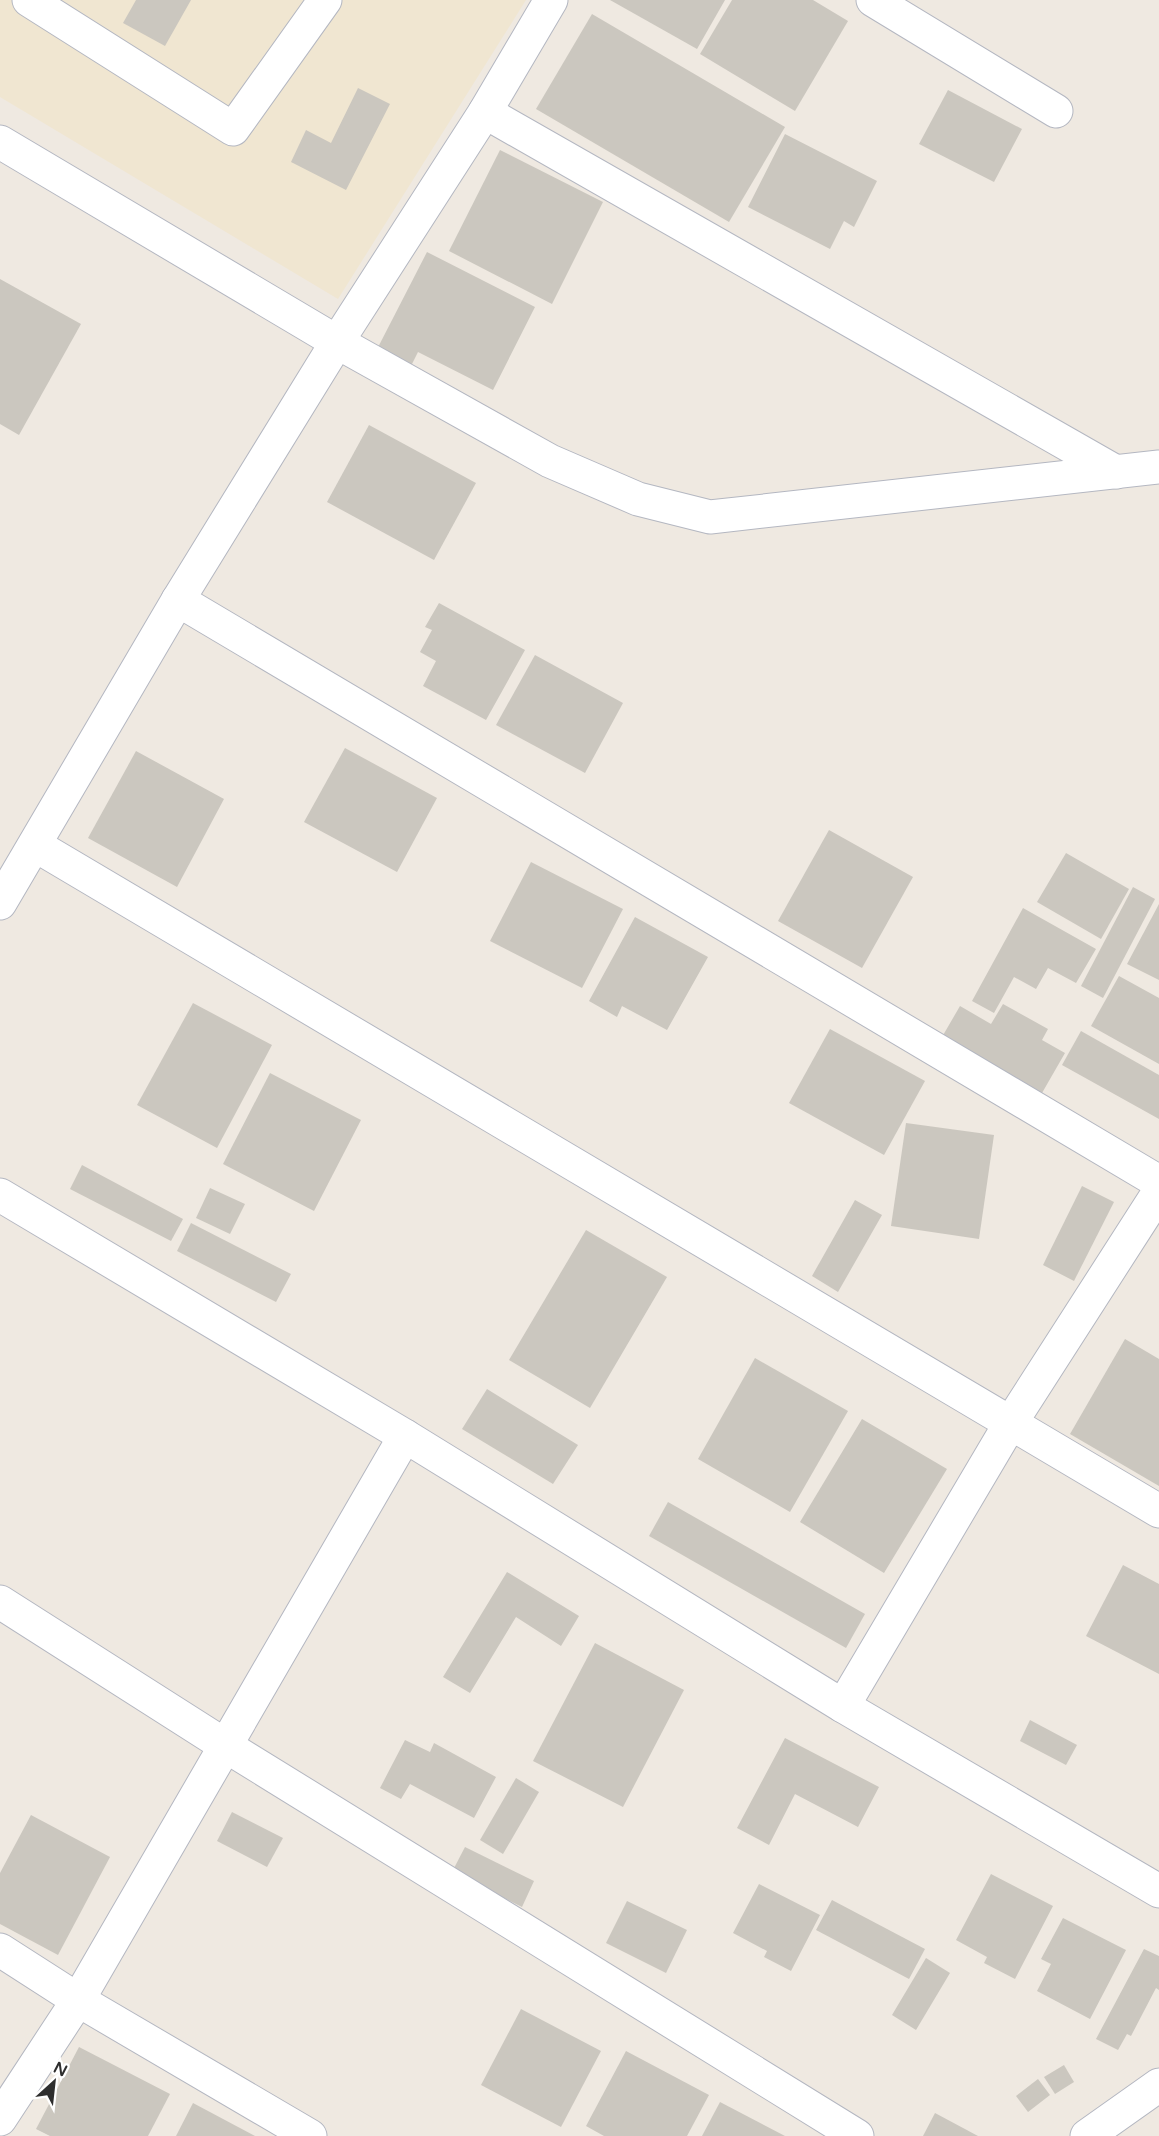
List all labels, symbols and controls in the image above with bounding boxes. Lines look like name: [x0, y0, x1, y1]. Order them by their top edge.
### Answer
north arrow: [24, 2052, 84, 2112]
text: N: [50, 2058, 71, 2081]

